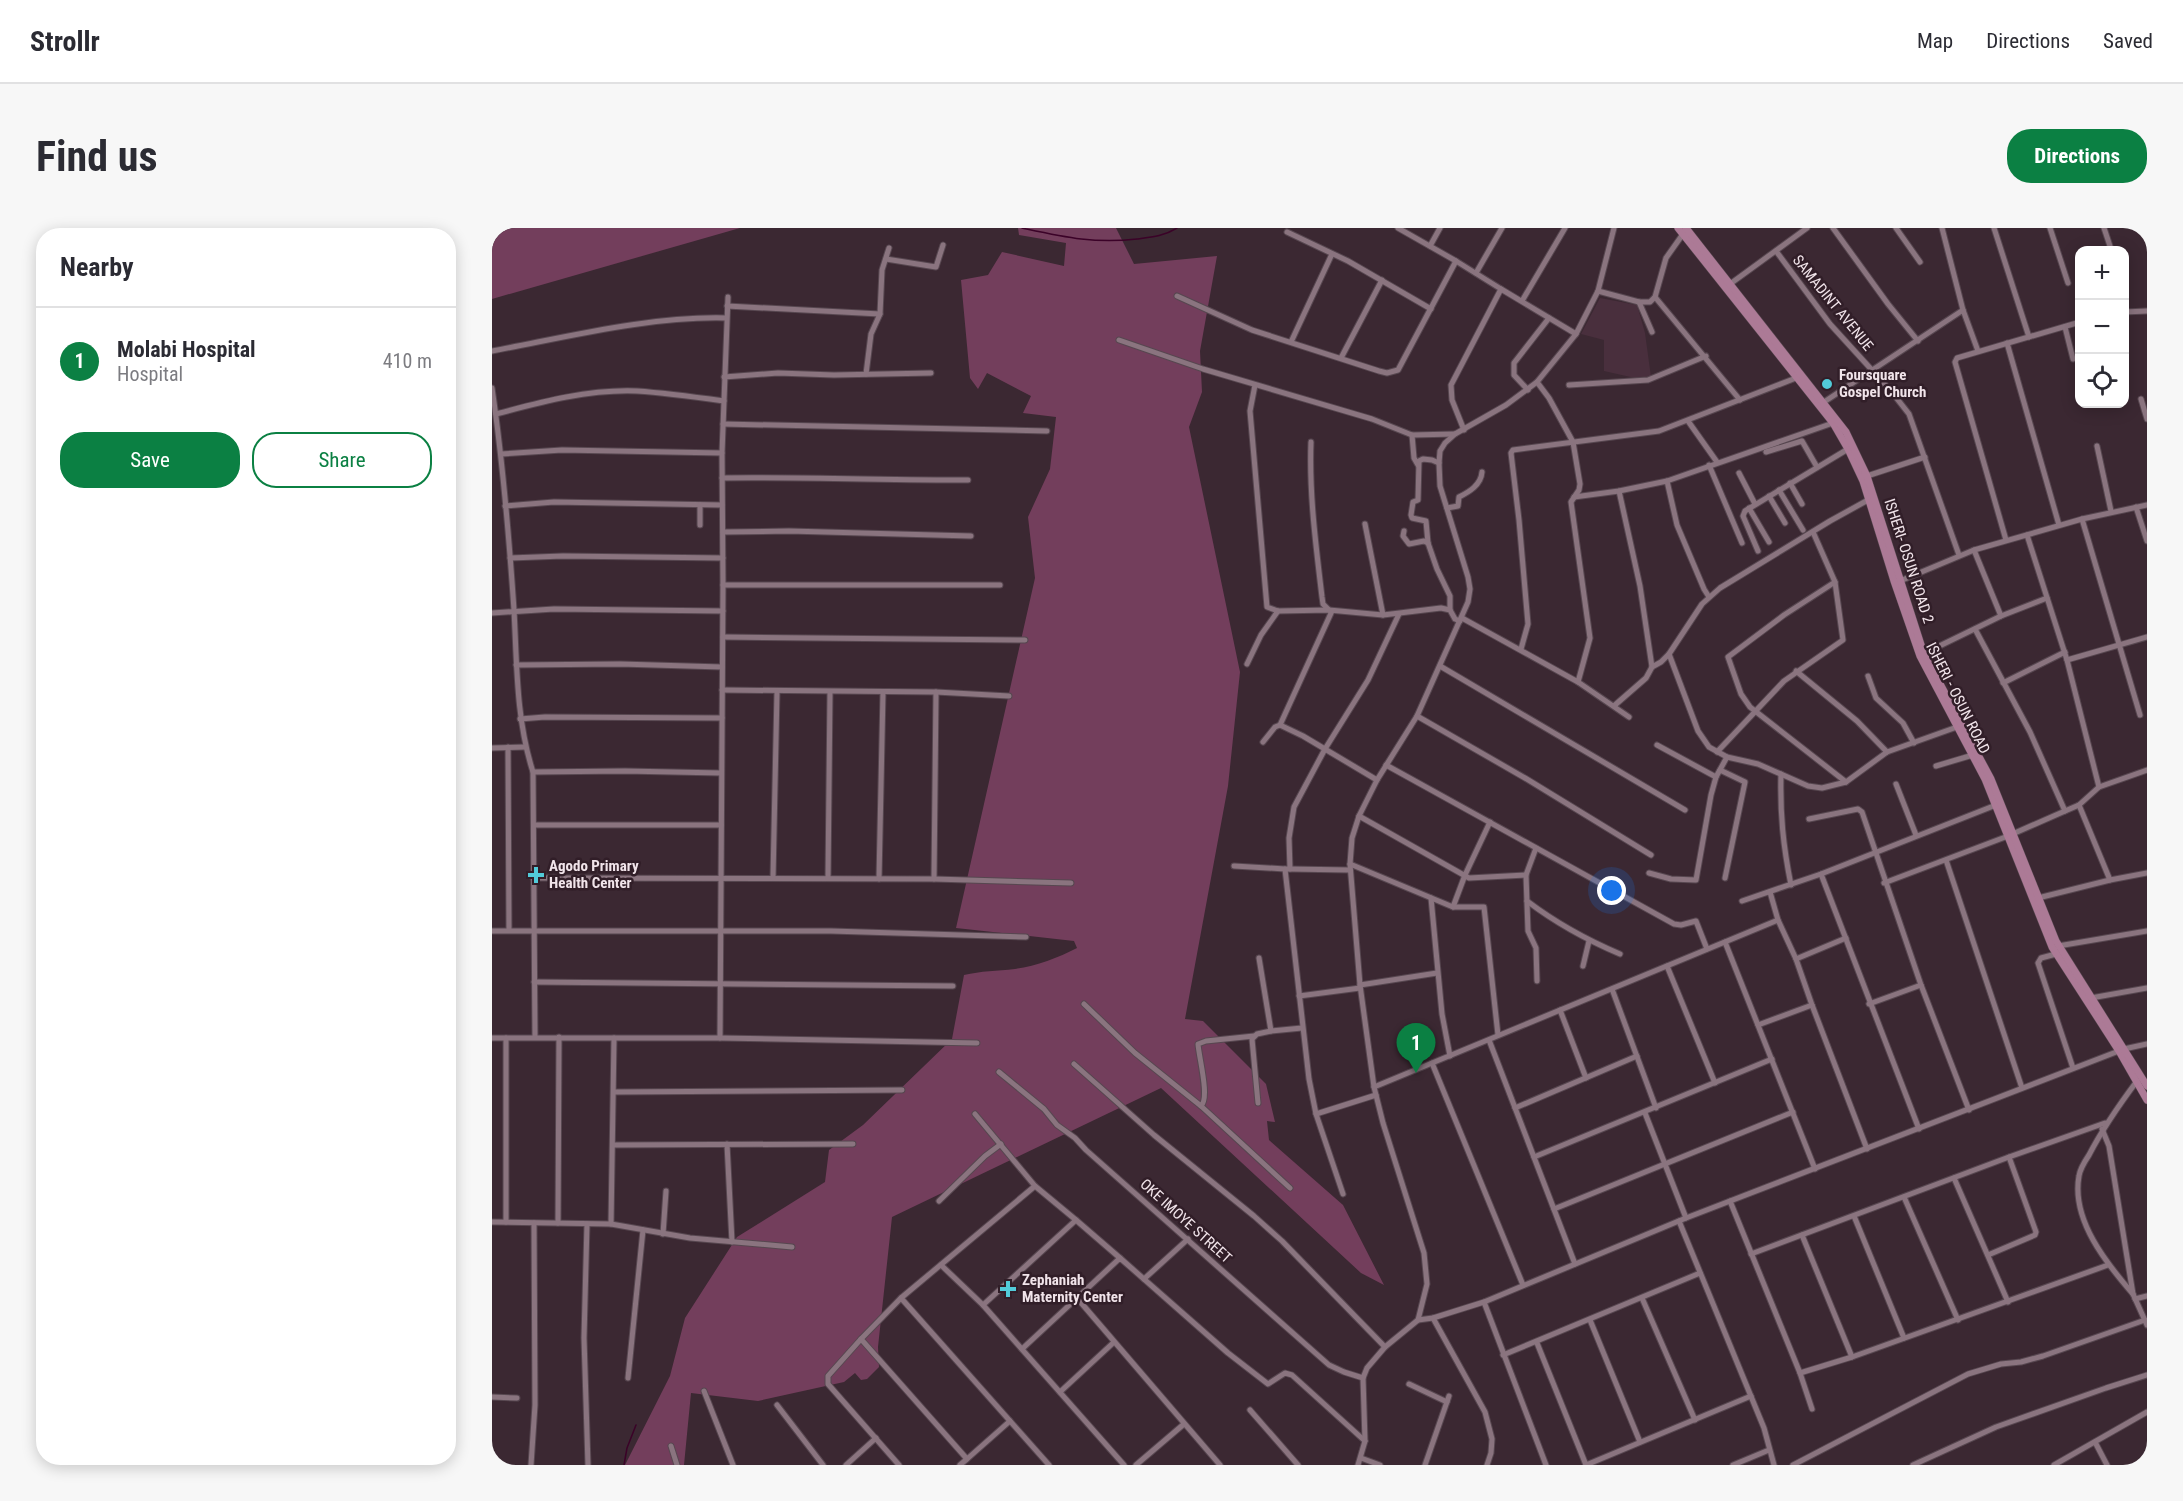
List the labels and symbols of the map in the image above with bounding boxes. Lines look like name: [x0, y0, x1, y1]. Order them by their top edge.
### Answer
street label: SAMADINT AVENUE: [1789, 252, 1877, 354]
place label: Foursquare Gospel Church: [1839, 366, 1926, 401]
marker: Foursquare Gospel Church: [1820, 377, 1834, 391]
street label: ISHERI- OSUN ROAD 2: [1880, 496, 1938, 626]
street label: ISHERI - OSUN ROAD: [1922, 639, 1994, 757]
place label: Agodo Primary Health Center: [549, 857, 639, 892]
marker: Agodo Primary Health Center: [527, 866, 545, 884]
your location: [1597, 876, 1626, 905]
pin: 1: [1396, 1024, 1436, 1073]
street label: OKE IMOYE STREET: [1136, 1175, 1236, 1267]
place label: Zephaniah Maternity Center: [1022, 1271, 1123, 1306]
marker: Zephaniah Maternity Center: [999, 1280, 1017, 1298]

